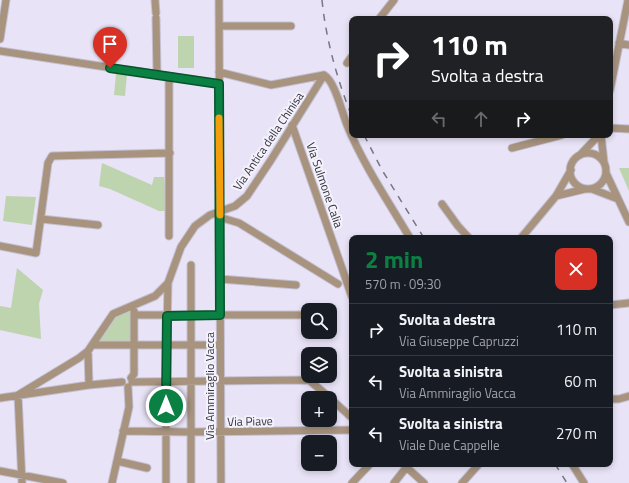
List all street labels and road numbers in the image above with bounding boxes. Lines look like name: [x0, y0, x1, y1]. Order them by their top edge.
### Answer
street label: Via Antica della Chinisa: [228, 88, 308, 194]
street label: Via Sulmone Calia: [301, 140, 349, 230]
street label: Via Ammiraglio Vacca: [200, 332, 219, 440]
street label: Via Piave: [227, 411, 273, 431]

